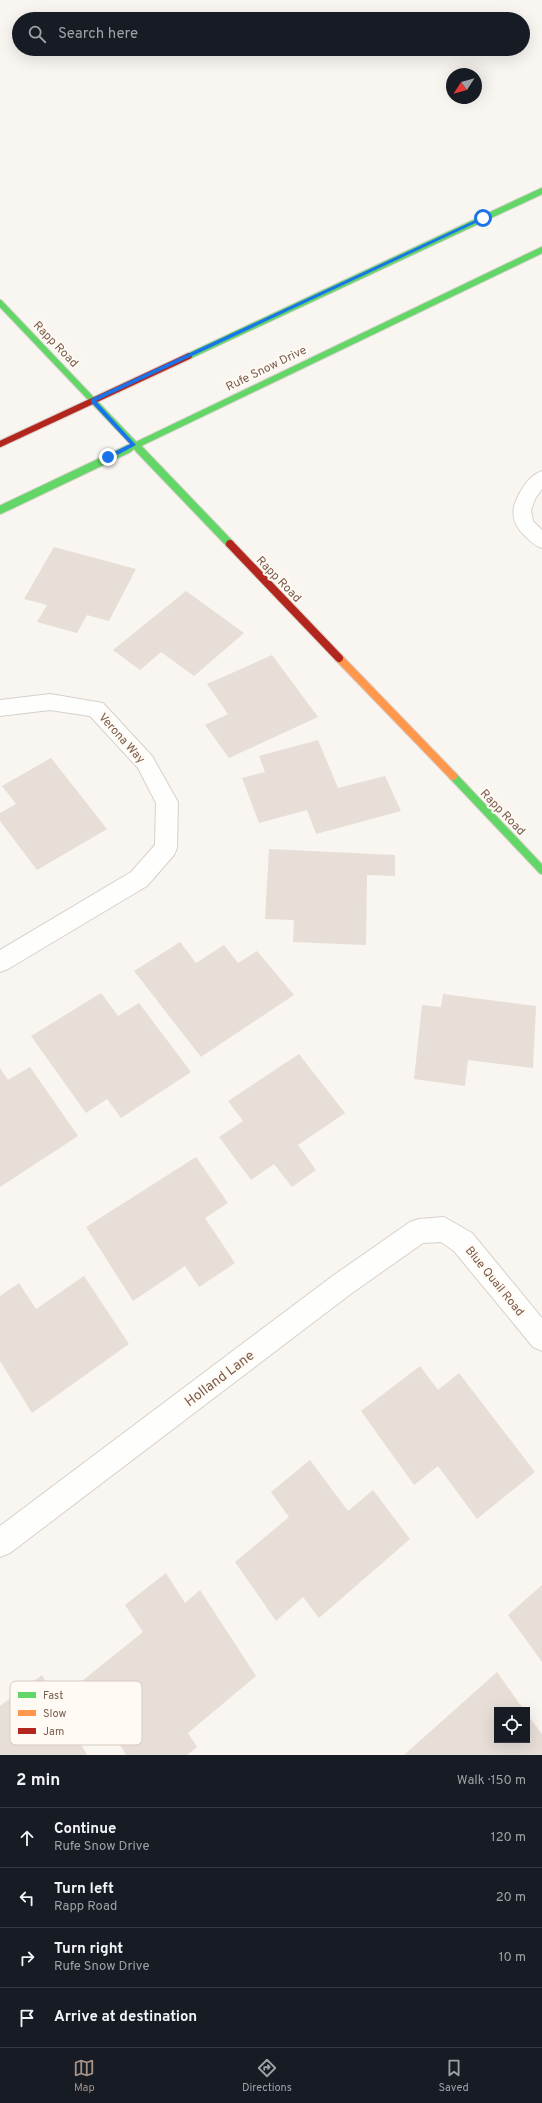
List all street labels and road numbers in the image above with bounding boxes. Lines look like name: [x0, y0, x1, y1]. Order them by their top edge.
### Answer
street label: Rapp Road: [29, 318, 81, 371]
street label: Rufe Snow Drive: [223, 342, 310, 395]
street label: Rapp Road: [252, 553, 304, 606]
street label: Verona Way: [94, 710, 148, 767]
street label: Rapp Road: [476, 786, 528, 839]
street label: Blue Quail Road: [461, 1243, 527, 1320]
street label: Holland Lane: [182, 1348, 258, 1411]

